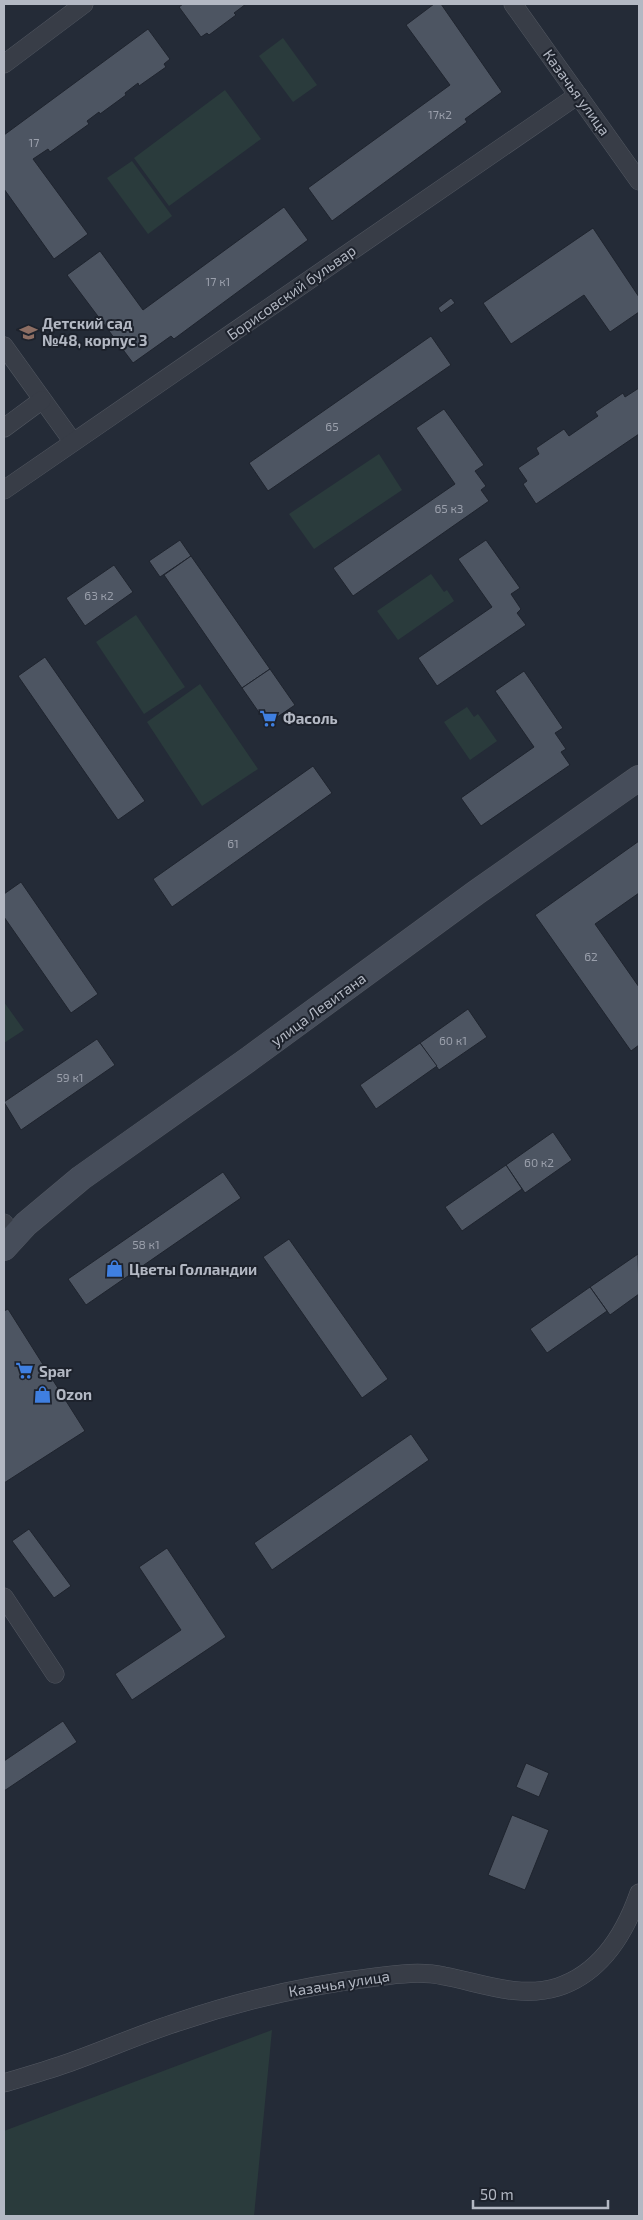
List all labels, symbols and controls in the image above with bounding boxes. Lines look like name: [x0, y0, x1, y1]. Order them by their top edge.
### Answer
street label: Казачья улица: [539, 45, 614, 139]
house number: 17к2: [428, 107, 452, 121]
house number: 17: [29, 135, 39, 149]
street label: Борисовский бульвар: [223, 241, 359, 344]
house number: 17 к1: [206, 274, 230, 288]
place label: Детский сад №48, корпус 3: [42, 314, 147, 349]
school or university icon: Детский сад №48, корпус 3: [18, 322, 38, 342]
house number: 65: [325, 419, 339, 433]
house number: 65 к3: [434, 501, 464, 515]
house number: 63 к2: [84, 588, 114, 602]
supermarket icon: Фасоль: [259, 708, 279, 728]
place label: Фасоль: [283, 709, 338, 727]
house number: 61: [227, 836, 239, 850]
house number: 62: [584, 949, 598, 963]
street label: улица Левитана: [267, 969, 370, 1050]
house number: 60 к1: [439, 1033, 467, 1047]
house number: 59 к1: [56, 1070, 84, 1084]
house number: 60 к2: [524, 1155, 554, 1169]
house number: 58 к1: [132, 1237, 160, 1251]
shop icon: Цветы Голландии: [105, 1259, 125, 1279]
place label: Цветы Голландии: [129, 1260, 257, 1278]
supermarket icon: Spar: [15, 1361, 35, 1381]
place label: Spar: [39, 1362, 72, 1380]
shop icon: Ozon: [32, 1384, 52, 1404]
place label: Ozon: [56, 1385, 92, 1403]
street label: Казачья улица: [287, 1966, 391, 2001]
scale bar: [473, 2178, 608, 2210]
text: 50 m: [480, 2185, 514, 2203]

